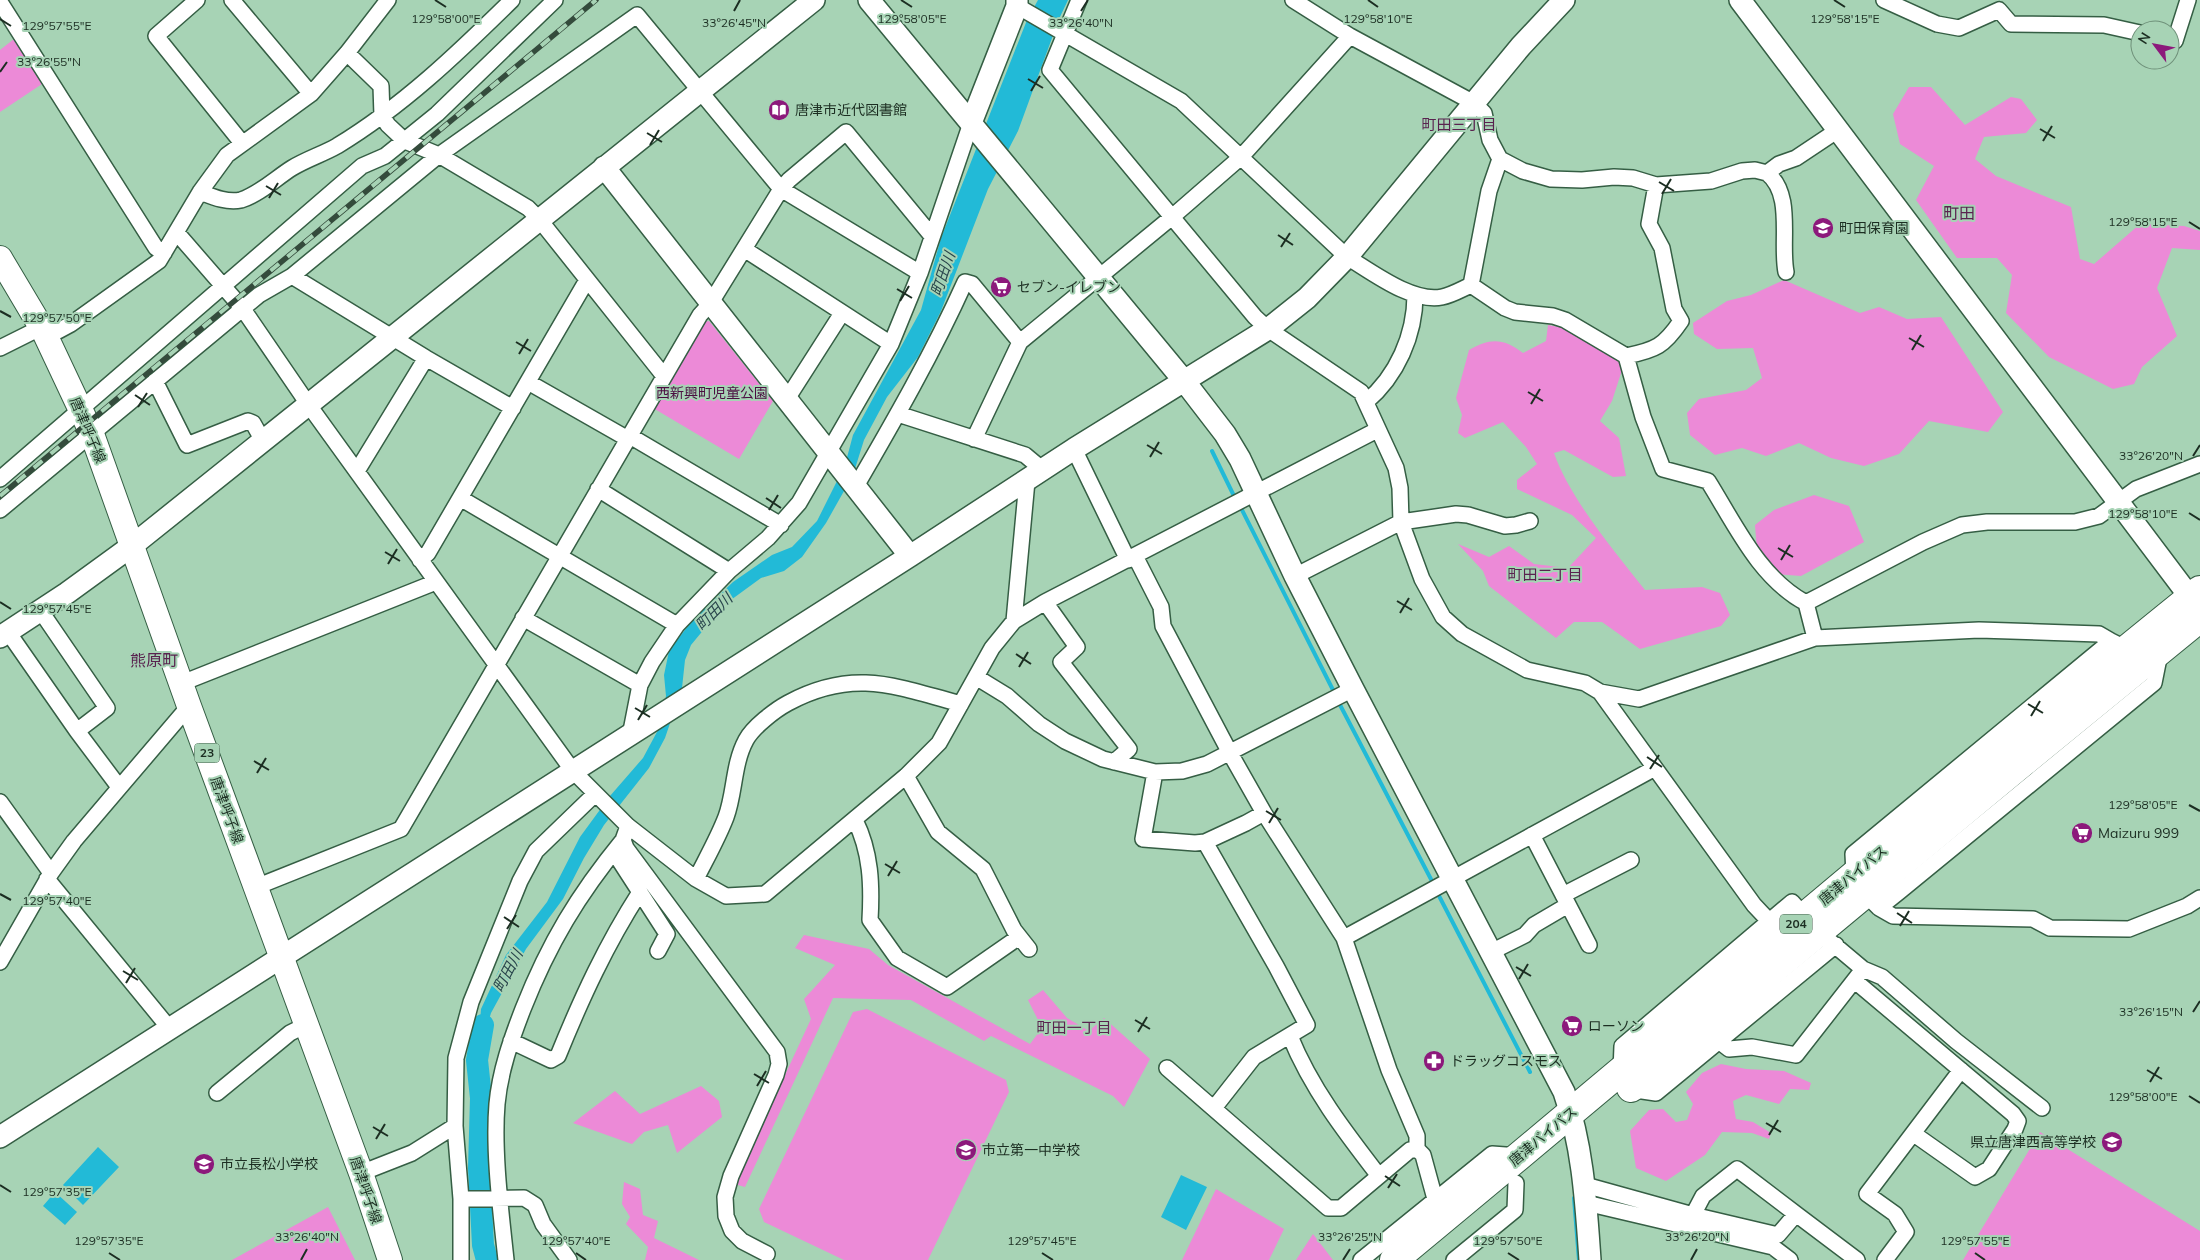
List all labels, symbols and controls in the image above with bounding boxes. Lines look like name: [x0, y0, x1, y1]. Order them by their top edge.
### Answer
text: 129°58'00"E: [411, 11, 481, 26]
text: 129°58'05"E: [877, 11, 947, 26]
text: 129°58'10"E: [1343, 11, 1413, 26]
text: 129°58'15"E: [1810, 11, 1880, 26]
text: 33°26'45"N: [702, 15, 766, 30]
text: 33°26'40"N: [1049, 15, 1113, 30]
text: 129°57'55"E: [22, 18, 92, 33]
north arrow: [2130, 20, 2180, 70]
text: N: [2134, 29, 2154, 47]
text: 33°26'55"N: [17, 54, 81, 69]
library icon: 唐津市近代図書館: [767, 98, 791, 122]
place label: 唐津市近代図書館: [795, 101, 907, 119]
district label: 町田三丁目: [1421, 115, 1497, 134]
district label: 町田: [1943, 203, 1975, 223]
text: 129°58'15"E: [2108, 214, 2178, 229]
school or university icon: 町田保育園: [1811, 216, 1835, 240]
place label: 町田保育園: [1839, 219, 1909, 237]
water label: 町田川: [926, 248, 959, 298]
supermarket icon: セブン-イレブン: [989, 275, 1013, 299]
place label: セブン-イレブン: [1017, 278, 1121, 296]
text: 129°57'50"E: [22, 310, 92, 325]
park label: 西新興町児童公園: [656, 384, 768, 402]
street label: 唐津呼子線: [66, 394, 110, 466]
text: 33°26'20"N: [2119, 448, 2183, 463]
text: 129°58'10"E: [2108, 506, 2178, 521]
district label: 町田二丁目: [1507, 565, 1583, 584]
water label: 町田川: [691, 588, 738, 634]
text: 129°57'45"E: [22, 601, 92, 616]
district label: 熊原町: [130, 650, 178, 670]
road number: 23: [194, 744, 220, 762]
street label: 唐津呼子線: [207, 774, 247, 846]
text: 129°58'05"E: [2108, 797, 2178, 812]
supermarket icon: Maizuru 999: [2070, 821, 2094, 845]
place label: Maizuru 999: [2098, 824, 2179, 842]
street label: 唐津バイパス: [1815, 841, 1891, 909]
text: 129°57'40"E: [22, 893, 92, 908]
road number: 204: [1780, 914, 1812, 934]
water label: 町田川: [489, 945, 527, 995]
text: 33°26'15"N: [2119, 1004, 2183, 1019]
supermarket icon: ローソン: [1560, 1014, 1584, 1038]
place label: ローソン: [1588, 1017, 1644, 1035]
district label: 町田一丁目: [1036, 1018, 1112, 1037]
pharmacy icon: ドラッグコスモス: [1422, 1049, 1446, 1073]
place label: ドラッグコスモス: [1450, 1052, 1562, 1070]
text: 129°58'00"E: [2108, 1089, 2178, 1104]
street label: 唐津バイパス: [1505, 1102, 1581, 1170]
school or university icon: 県立唐津西高等学校: [2100, 1130, 2124, 1154]
place label: 県立唐津西高等学校: [1970, 1133, 2096, 1151]
school or university icon: 市立第一中学校: [954, 1138, 978, 1162]
place label: 市立第一中学校: [982, 1141, 1080, 1159]
school or university icon: 市立長松小学校: [192, 1152, 216, 1176]
street label: 唐津呼子線: [346, 1154, 386, 1226]
place label: 市立長松小学校: [220, 1155, 318, 1173]
text: 129°57'35"E: [22, 1184, 92, 1199]
text: 33°26'40"N: [275, 1229, 339, 1244]
text: 33°26'25"N: [1318, 1229, 1382, 1244]
text: 33°26'20"N: [1665, 1229, 1729, 1244]
text: 129°57'35"E: [74, 1233, 144, 1248]
text: 129°57'40"E: [541, 1233, 611, 1248]
text: 129°57'45"E: [1007, 1233, 1077, 1248]
text: 129°57'50"E: [1473, 1233, 1543, 1248]
text: 129°57'55"E: [1940, 1233, 2010, 1248]

